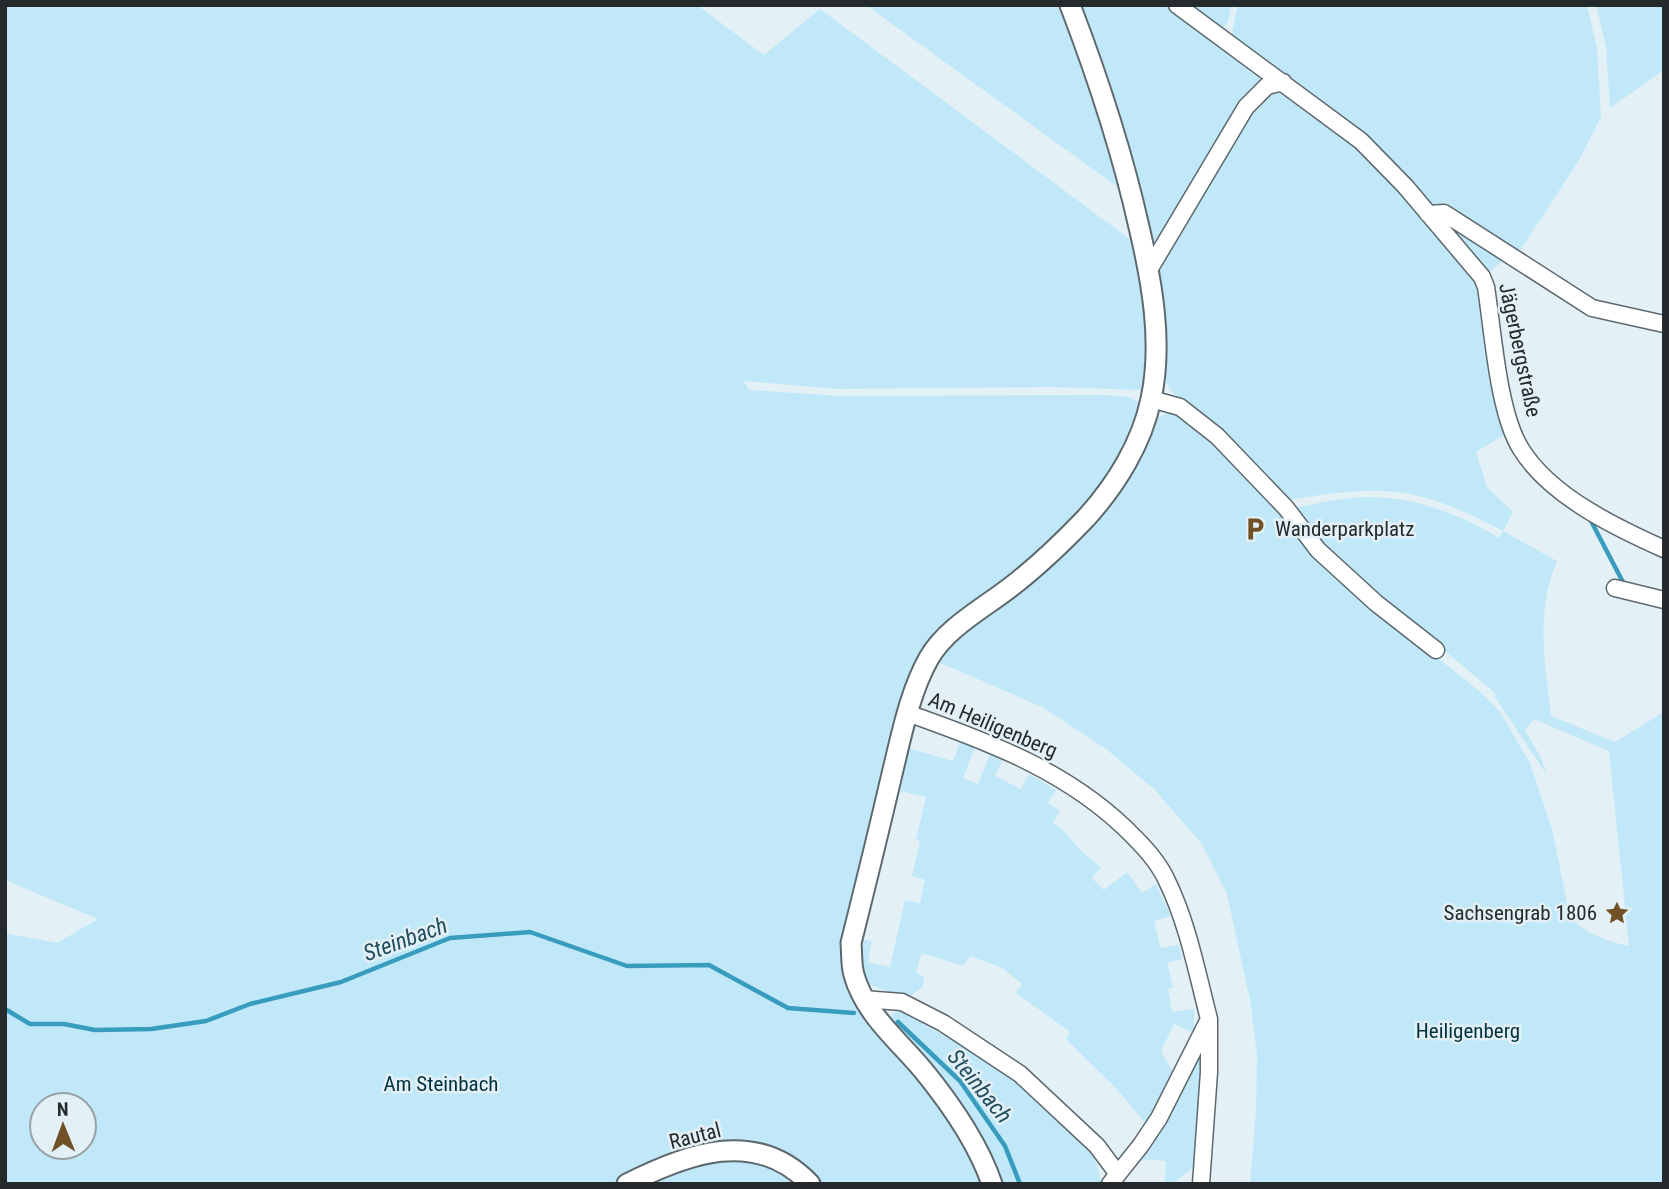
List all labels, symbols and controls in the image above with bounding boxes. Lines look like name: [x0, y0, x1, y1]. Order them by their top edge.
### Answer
street label: Jägerbergstraße: [1494, 281, 1546, 419]
parking icon: Wanderparkplatz: [1241, 515, 1269, 543]
place label: Wanderparkplatz: [1275, 517, 1415, 541]
street label: Am Heiligenberg: [925, 687, 1061, 763]
place icon: Sachsengrab 1806: [1603, 899, 1631, 927]
place label: Sachsengrab 1806: [1444, 901, 1597, 925]
water label: Steinbach: [360, 912, 451, 967]
park label: Heiligenberg: [1416, 1019, 1520, 1043]
water label: Steinbach: [942, 1044, 1018, 1129]
park label: Am Steinbach: [384, 1072, 498, 1096]
north arrow: [28, 1091, 98, 1161]
text: N: [57, 1098, 69, 1121]
street label: Rautal: [667, 1118, 723, 1154]

